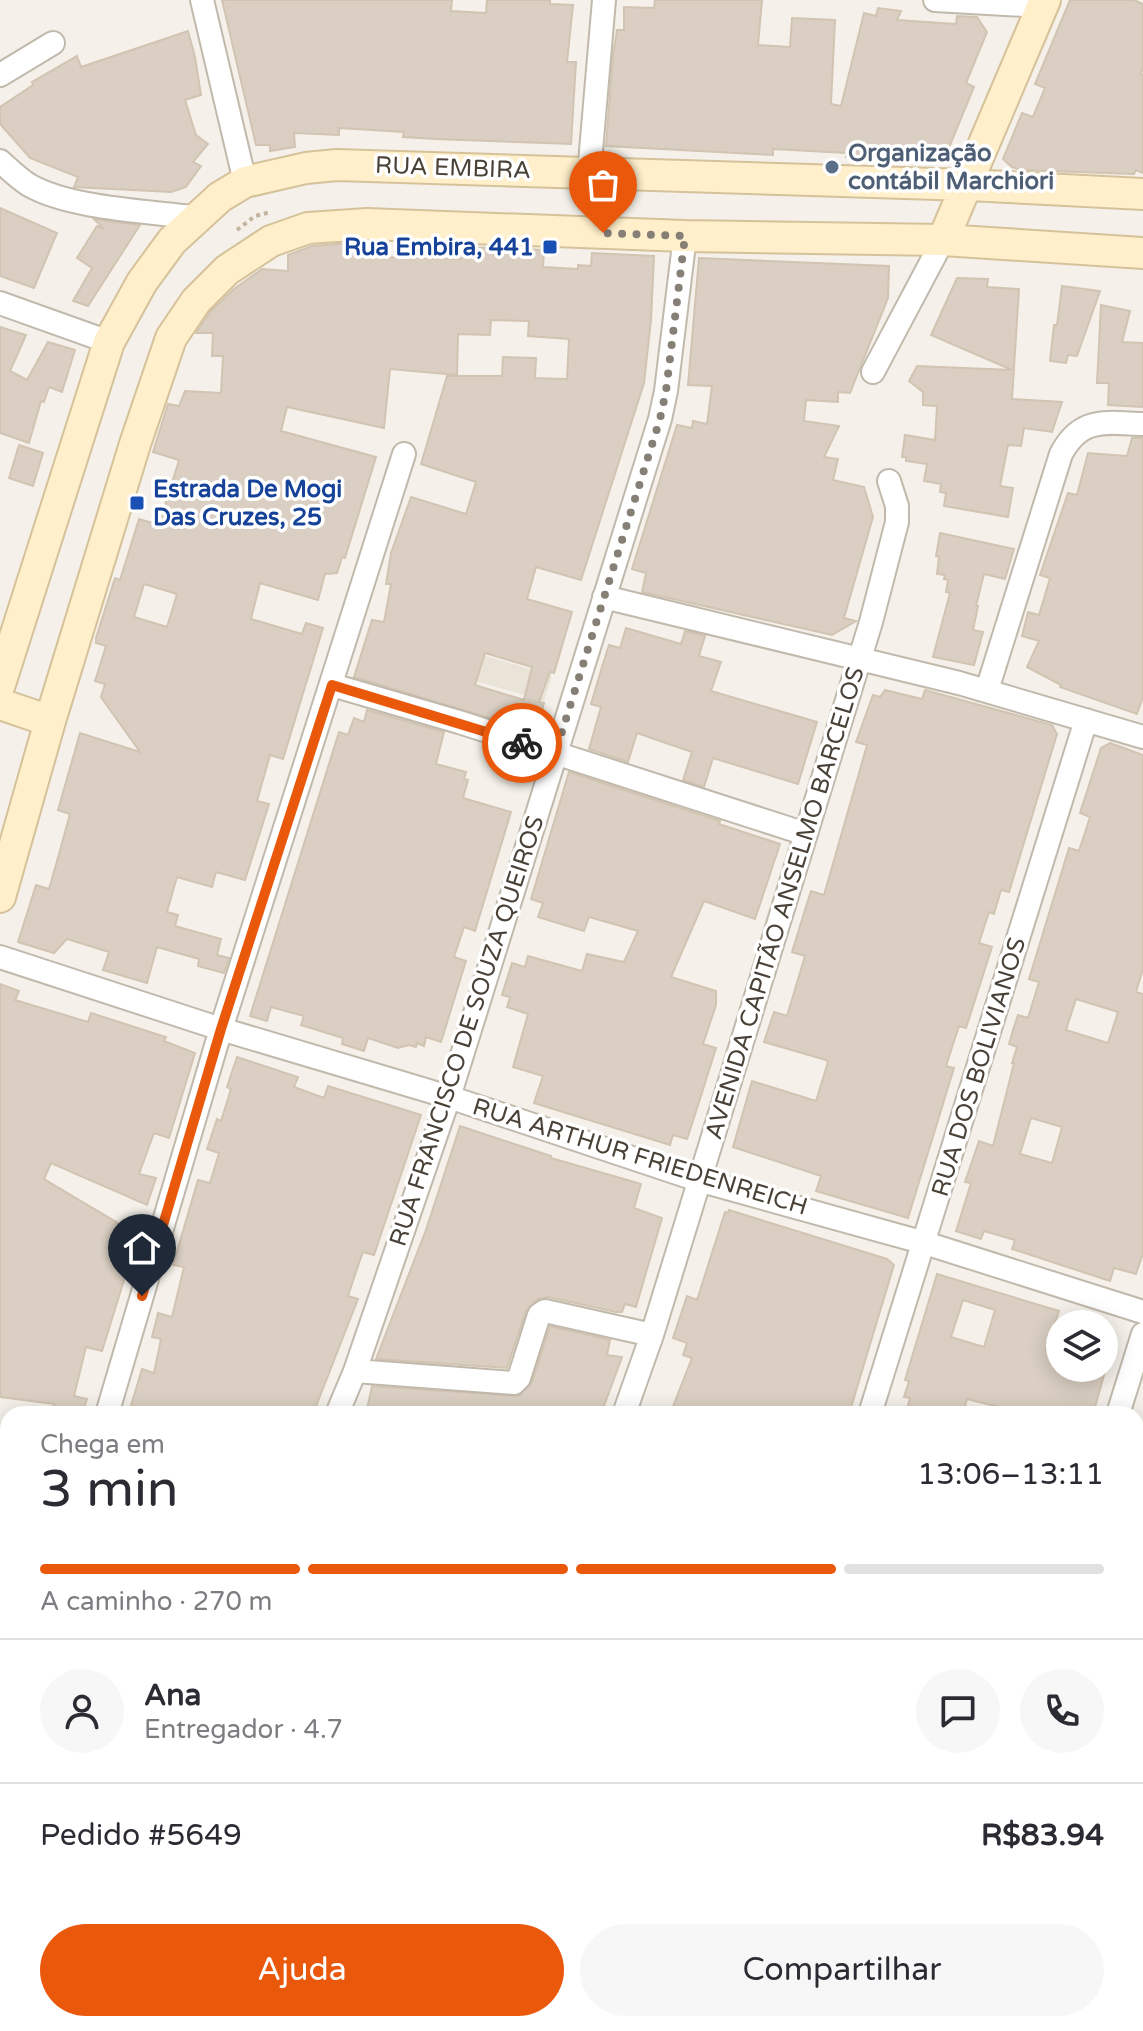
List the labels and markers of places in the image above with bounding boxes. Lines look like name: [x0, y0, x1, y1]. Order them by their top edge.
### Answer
place label: Organização contábil Marchiori: [848, 139, 1054, 196]
pin: [569, 151, 637, 233]
marker: Organização contábil Marchiori: [823, 158, 841, 176]
place label: Rua Embira, 441: [344, 233, 534, 262]
marker: Rua Embira, 441: [541, 238, 559, 256]
place label: Estrada De Mogi Das Cruzes, 25: [153, 475, 342, 532]
marker: Estrada De Mogi Das Cruzes, 25: [128, 494, 146, 512]
pin: [108, 1214, 176, 1296]

